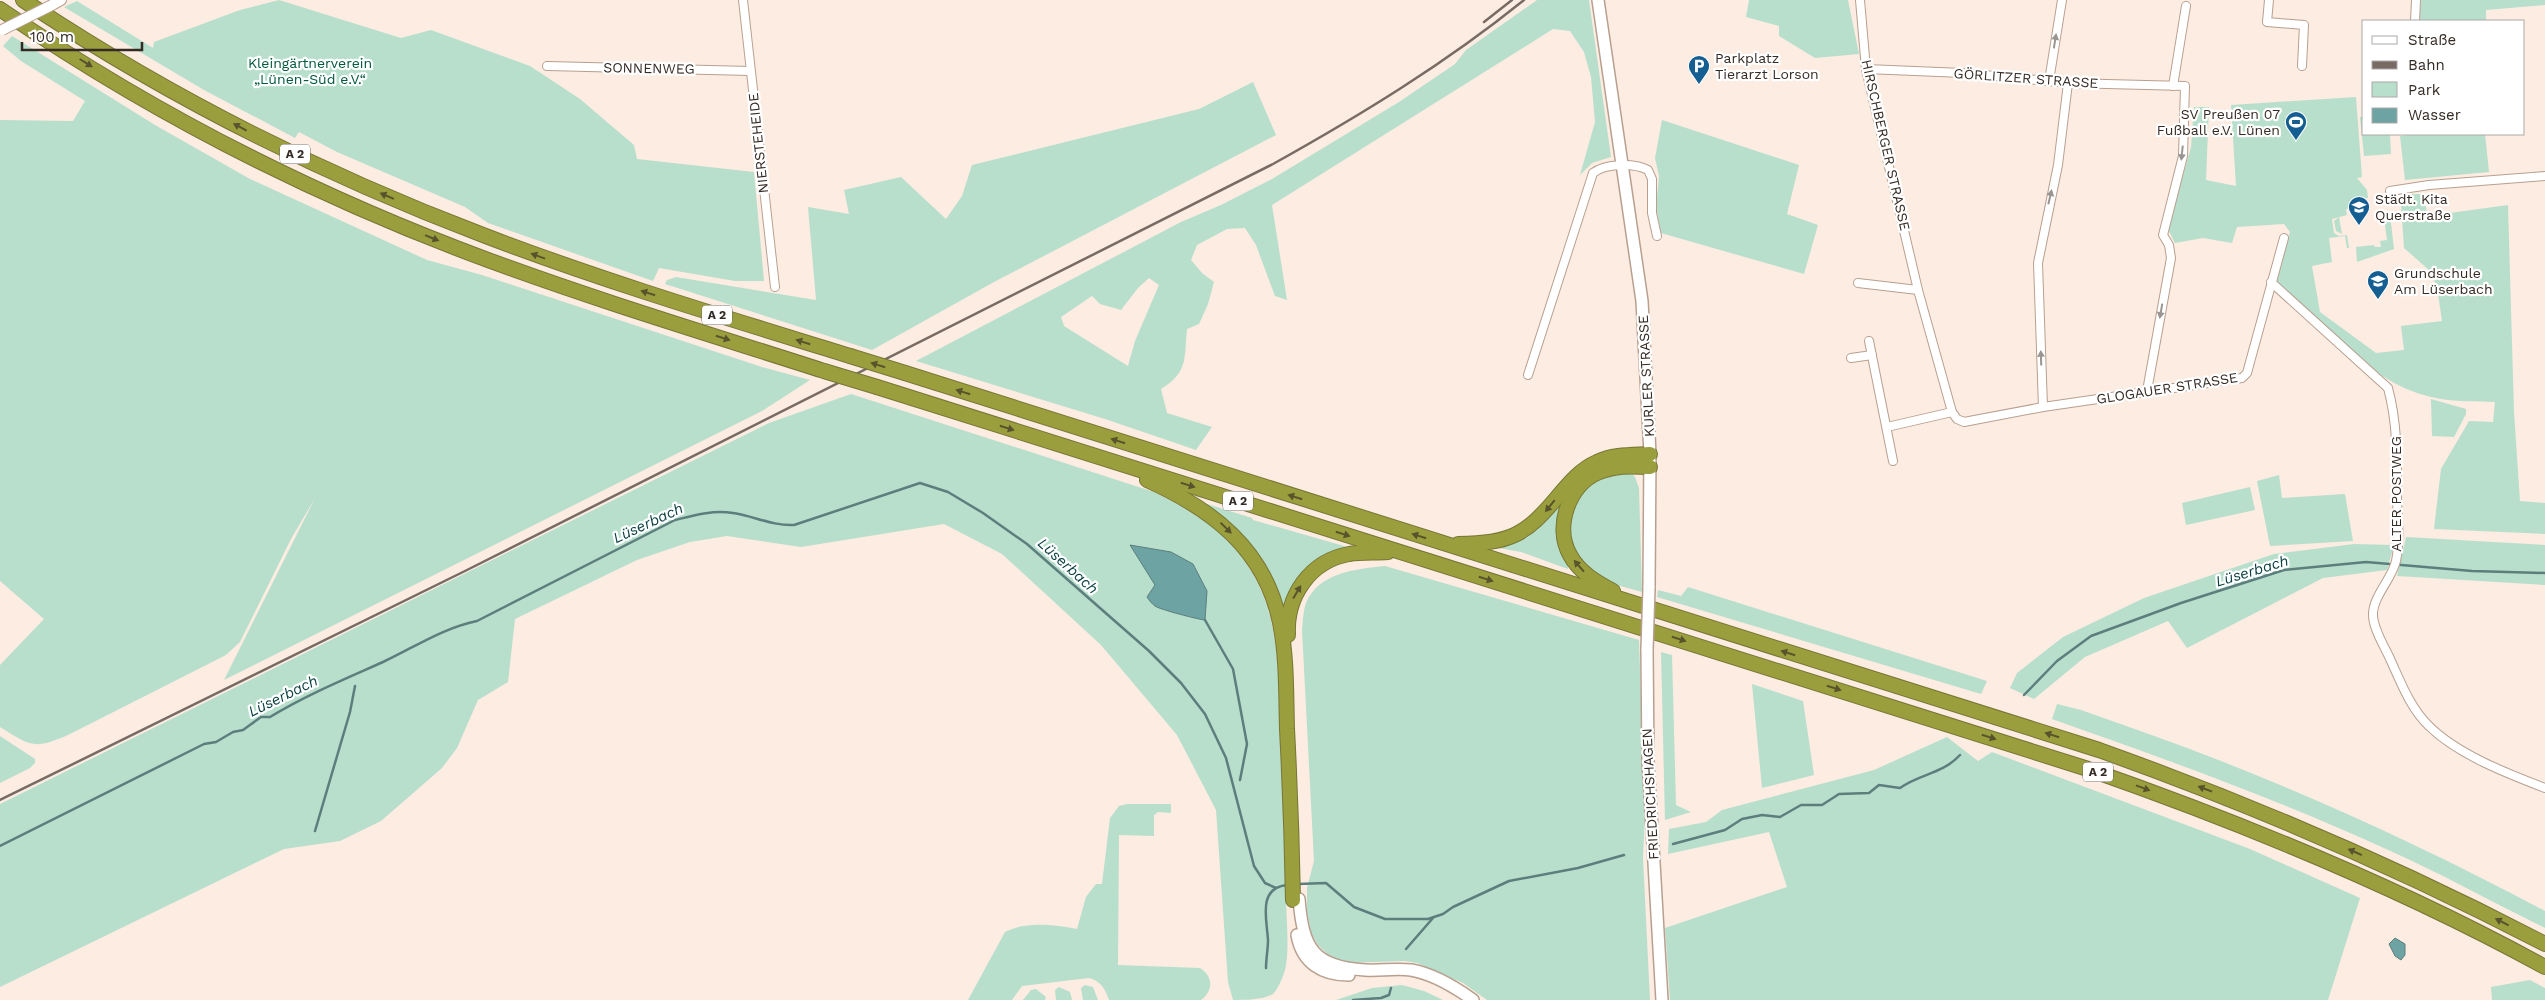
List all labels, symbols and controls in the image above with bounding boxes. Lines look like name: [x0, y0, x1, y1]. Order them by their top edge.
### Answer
scale bar: [22, 20, 142, 52]
legend: [2362, 20, 2525, 135]
text: 100 m: [30, 28, 74, 46]
text: Straße: [2408, 31, 2456, 49]
one-way arrow: [2052, 32, 2060, 48]
place label: Parkplatz Tierarzt Lorson: [1715, 50, 1819, 82]
parking icon: Parkplatz Tierarzt Lorson: [1687, 54, 1711, 85]
park label: Kleingärtnerverein „Lünen-Süd e.V.“: [248, 55, 372, 87]
text: Bahn: [2408, 56, 2445, 74]
street label: HIRSCHBERGER STRASSE: [1858, 58, 1914, 232]
one-way arrow: [79, 59, 92, 68]
street label: SONNENWEG: [603, 59, 695, 77]
street label: GÖRLITZER STRASSE: [1953, 65, 2099, 91]
text: Park: [2408, 81, 2441, 99]
street label: NIERSTEHEIDE: [745, 92, 771, 194]
place label: SV Preußen 07 Fußball e.V. Lünen: [2157, 106, 2280, 138]
text: Wasser: [2408, 106, 2461, 124]
sports icon: SV Preußen 07 Fußball e.V. Lünen: [2284, 110, 2308, 141]
one-way arrow: [233, 123, 247, 131]
road number: A 2: [280, 144, 310, 164]
one-way arrow: [2178, 145, 2186, 161]
one-way arrow: [2046, 190, 2054, 205]
place label: Städt. Kita Querstraße: [2375, 191, 2451, 223]
one-way arrow: [380, 192, 394, 200]
school or university icon: Städt. Kita Querstraße: [2347, 195, 2371, 226]
one-way arrow: [425, 234, 440, 242]
one-way arrow: [530, 252, 545, 260]
place label: Grundschule Am Lüserbach: [2394, 265, 2493, 297]
school or university icon: Grundschule Am Lüserbach: [2366, 269, 2390, 300]
one-way arrow: [641, 288, 656, 296]
one-way arrow: [2157, 303, 2165, 319]
road number: A 2: [702, 306, 732, 324]
street label: KURLER STRASSE: [1635, 315, 1657, 437]
one-way arrow: [715, 335, 730, 342]
one-way arrow: [796, 337, 811, 345]
one-way arrow: [2037, 350, 2045, 366]
one-way arrow: [870, 360, 885, 368]
street label: GLOGAUER STRASSE: [2095, 369, 2239, 407]
one-way arrow: [955, 387, 970, 395]
one-way arrow: [1000, 424, 1015, 432]
street label: ALTER POSTWEG: [2388, 436, 2404, 552]
one-way arrow: [1110, 437, 1125, 445]
one-way arrow: [1181, 482, 1196, 490]
road number: A 2: [1223, 492, 1253, 511]
one-way arrow: [1287, 492, 1302, 500]
water label: Lüserbach: [610, 499, 686, 547]
one-way arrow: [1545, 499, 1556, 512]
one-way arrow: [1220, 522, 1232, 534]
one-way arrow: [1336, 530, 1351, 538]
one-way arrow: [1411, 532, 1426, 540]
water label: Lüserbach: [1034, 534, 1102, 598]
water label: Lüserbach: [2213, 551, 2291, 591]
one-way arrow: [1573, 559, 1584, 572]
one-way arrow: [1479, 575, 1494, 583]
one-way arrow: [1293, 585, 1302, 598]
one-way arrow: [1671, 636, 1686, 644]
one-way arrow: [1780, 648, 1795, 656]
water label: Lüserbach: [245, 671, 321, 721]
one-way arrow: [1826, 685, 1841, 693]
street label: FRIEDRICHSHAGEN: [1639, 728, 1661, 860]
one-way arrow: [2044, 731, 2059, 739]
one-way arrow: [1982, 733, 1997, 741]
road number: A 2: [2083, 762, 2113, 782]
one-way arrow: [2136, 784, 2151, 792]
one-way arrow: [2197, 785, 2212, 793]
one-way arrow: [2348, 847, 2362, 855]
one-way arrow: [2494, 918, 2509, 926]

